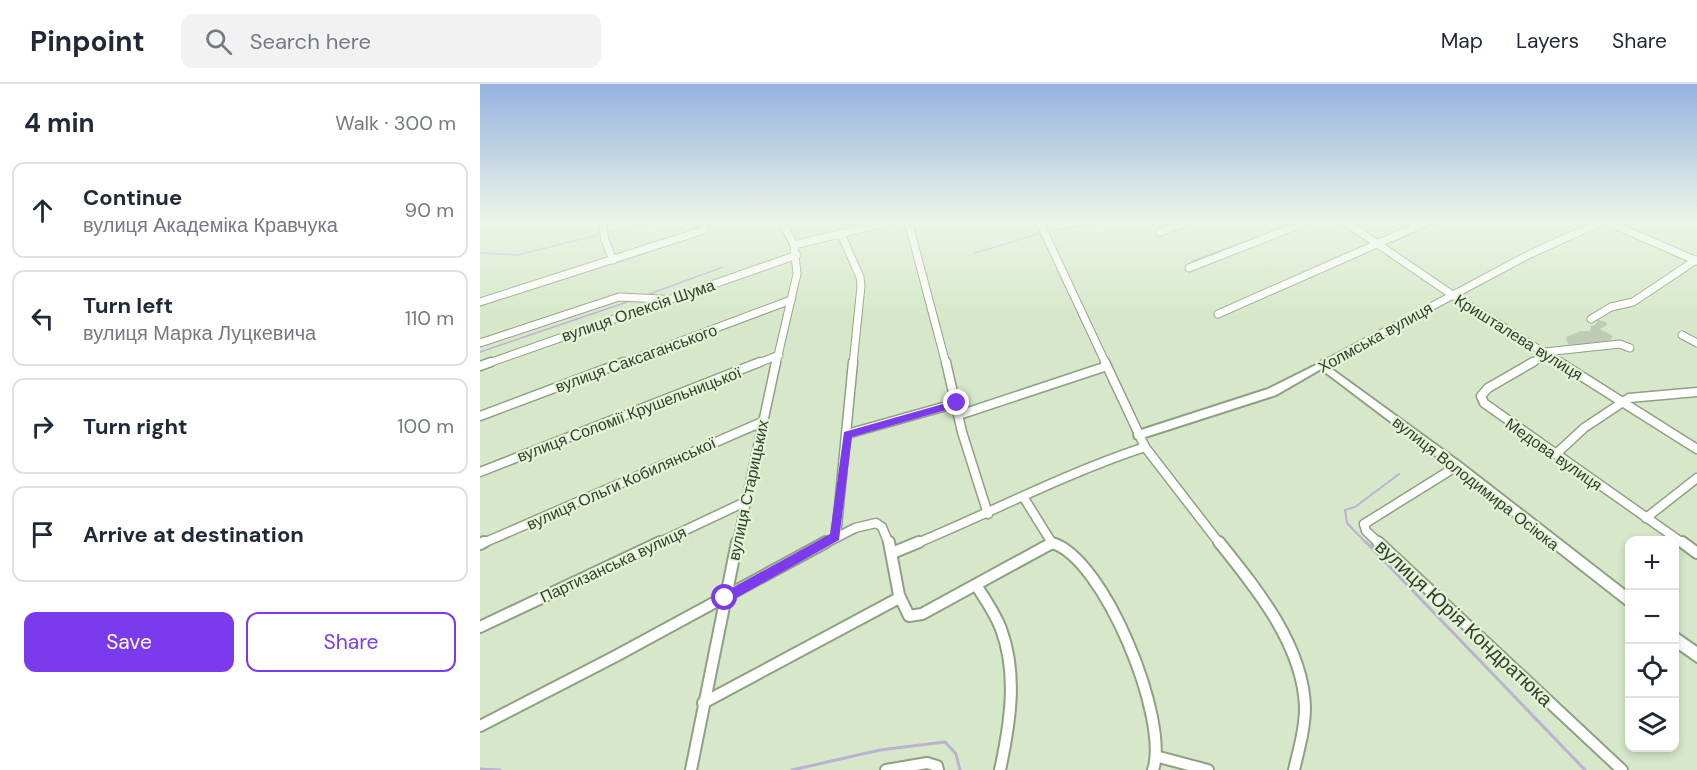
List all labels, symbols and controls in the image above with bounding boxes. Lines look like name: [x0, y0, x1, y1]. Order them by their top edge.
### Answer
search box: [181, 14, 601, 68]
text: Pinpoint: [30, 23, 145, 60]
icon: search: [202, 25, 235, 58]
text: Search here: [250, 27, 371, 56]
text: Map: [1441, 27, 1483, 55]
text: Layers: [1516, 27, 1579, 55]
text: Share: [1612, 27, 1667, 55]
text: 4 min: [24, 106, 95, 140]
text: Walk · 300 m: [335, 110, 456, 136]
text: Continue: [83, 183, 182, 212]
icon: ahead: [26, 194, 59, 227]
text: 90 m: [405, 197, 454, 223]
text: вулиця Академіка Кравчука: [83, 212, 338, 238]
street label: вулиця Олексія Шума: [559, 274, 718, 347]
street label: Кришталева вулиця: [1451, 289, 1587, 385]
text: Turn left: [83, 291, 173, 320]
street label: Холмська вулиця: [1314, 297, 1436, 378]
icon: left: [26, 302, 59, 335]
text: 110 m: [405, 305, 454, 331]
street label: вулиця Саксаганського: [552, 319, 720, 398]
text: вулиця Марка Луцкевича: [83, 320, 316, 346]
street label: вулиця Соломії Крушельницької: [514, 362, 745, 467]
route end: [943, 389, 969, 415]
icon: right: [26, 410, 59, 443]
text: Turn right: [83, 412, 188, 441]
street label: вулиця Володимира Осіюка: [1388, 412, 1563, 555]
text: 100 m: [397, 413, 454, 439]
street label: Медова вулиця: [1501, 413, 1606, 496]
street label: вулиця Старицьких: [723, 418, 774, 562]
street label: вулиця Ольги Кобилянської: [523, 432, 720, 535]
icon: arrive: [26, 518, 59, 551]
text: Arrive at destination: [83, 520, 304, 549]
street label: Партизанська вулиця: [537, 521, 690, 608]
street label: вулиця Юрія Кондратюка: [1370, 534, 1559, 713]
map controls: [1625, 536, 1679, 752]
button: +: [1625, 536, 1679, 590]
route start: [711, 584, 737, 610]
button: −: [1625, 590, 1679, 644]
button: Save: [24, 612, 234, 672]
button: Share: [246, 612, 456, 672]
button: locate: [1625, 644, 1679, 698]
button: layers: [1625, 698, 1679, 752]

